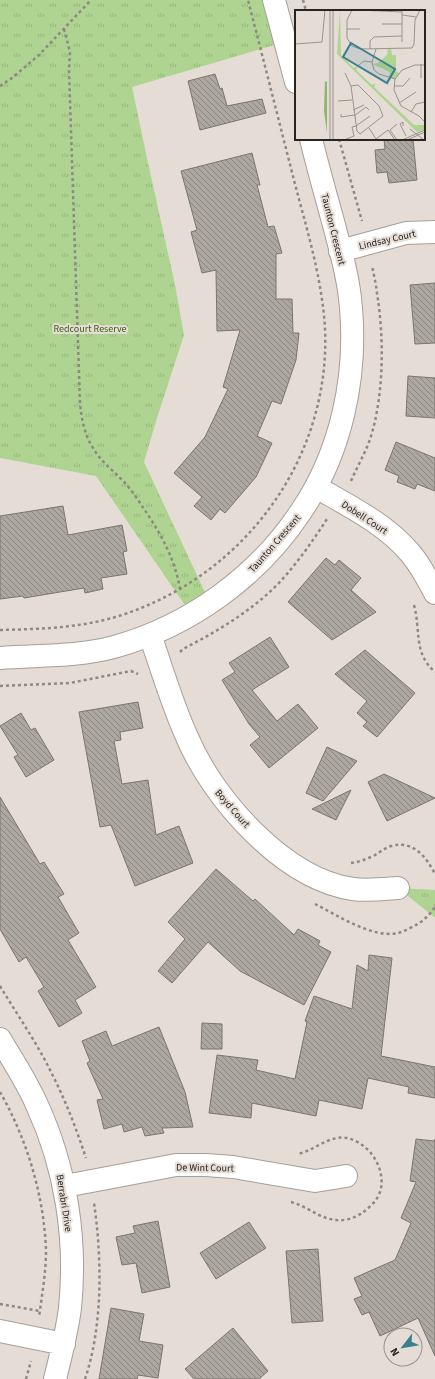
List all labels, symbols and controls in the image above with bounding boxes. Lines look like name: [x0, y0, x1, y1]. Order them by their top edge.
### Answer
inset map: [295, 10, 425, 140]
street label: Taunton Crescent: [317, 192, 349, 267]
street label: Lindsay Court: [358, 227, 417, 253]
park label: Redcourt Reserve: [53, 322, 127, 336]
street label: Dobell Court: [339, 498, 391, 538]
street label: Taunton Crescent: [245, 511, 304, 576]
street label: Boyd Court: [212, 786, 253, 831]
street label: De Wint Court: [176, 1160, 235, 1176]
street label: Berrabri Drive: [53, 1174, 75, 1233]
north arrow: [383, 1327, 423, 1367]
text: N: [387, 1345, 403, 1359]

